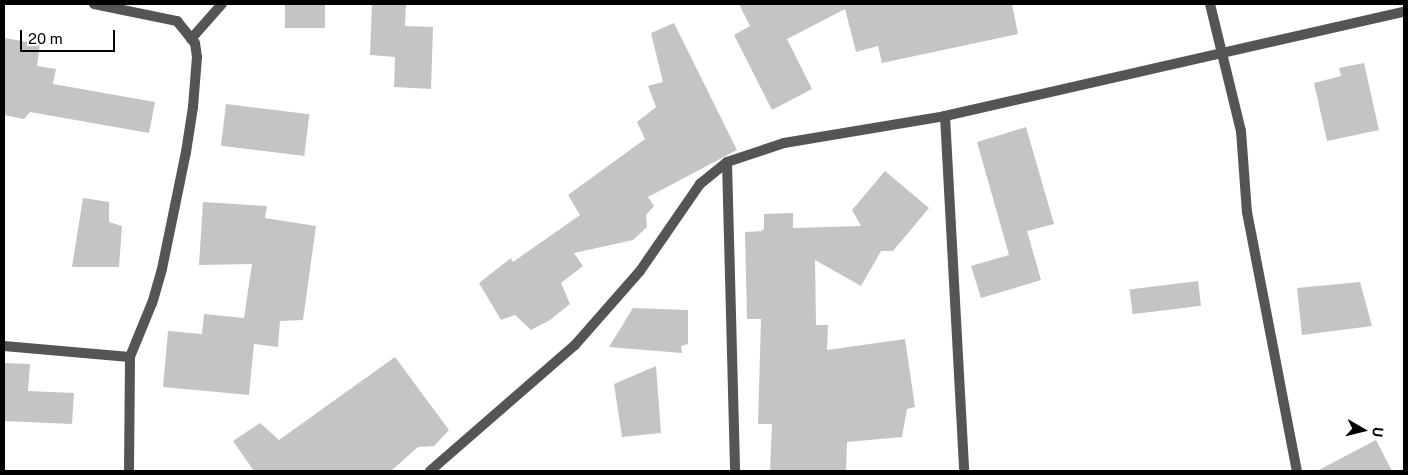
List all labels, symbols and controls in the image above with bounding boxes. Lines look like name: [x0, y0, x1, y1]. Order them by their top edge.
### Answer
scale bar: [22, 20, 118, 52]
text: 20 m: [28, 30, 63, 47]
north arrow: [1338, 405, 1388, 455]
text: U: [1369, 426, 1386, 438]

